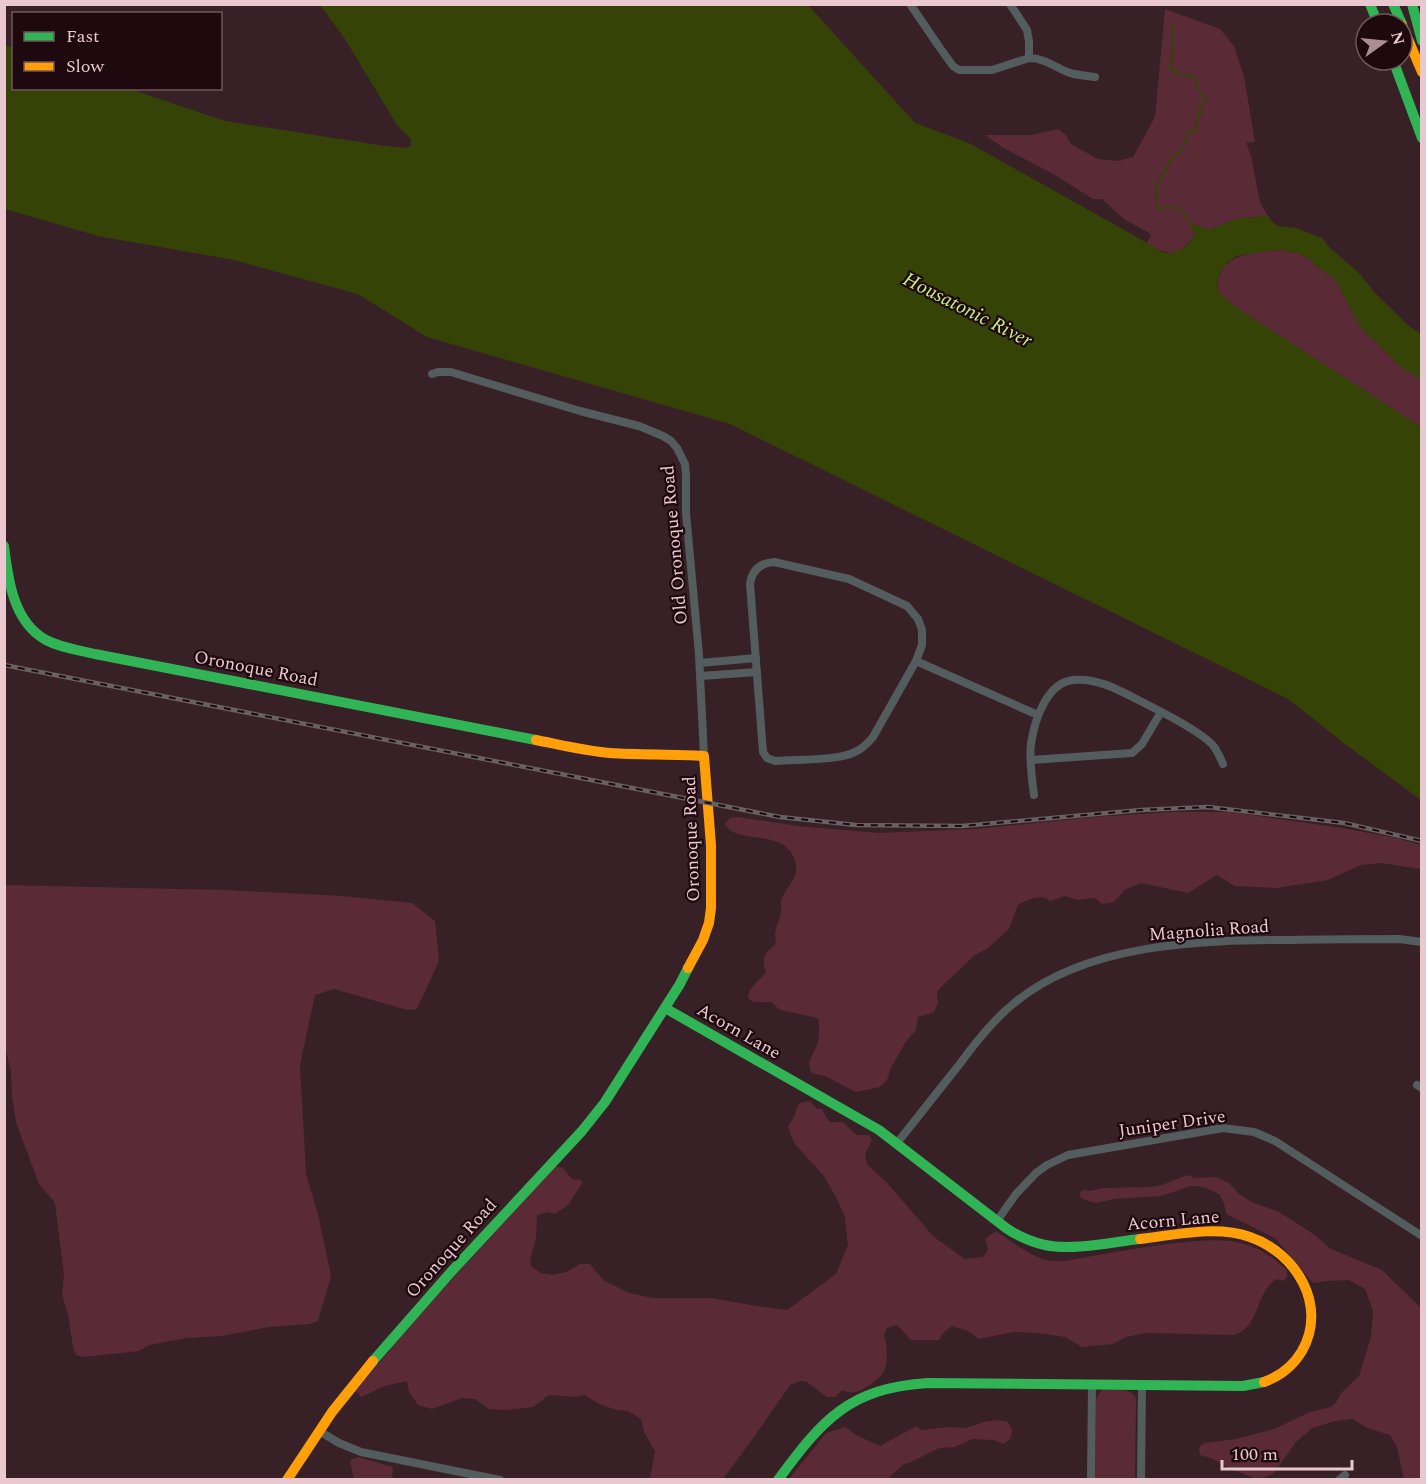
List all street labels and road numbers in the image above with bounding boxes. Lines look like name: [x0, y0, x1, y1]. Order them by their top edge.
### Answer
street label: Old Oronoque Road: [654, 464, 695, 626]
street label: Oronoque Road: [192, 643, 320, 694]
street label: Oronoque Road: [676, 776, 707, 902]
street label: Magnolia Road: [1148, 913, 1270, 948]
street label: Acorn Lane: [692, 996, 786, 1066]
street label: Juniper Drive: [1117, 1103, 1227, 1144]
street label: Oronoque Road: [399, 1193, 503, 1304]
street label: Acorn Lane: [1126, 1203, 1221, 1238]

